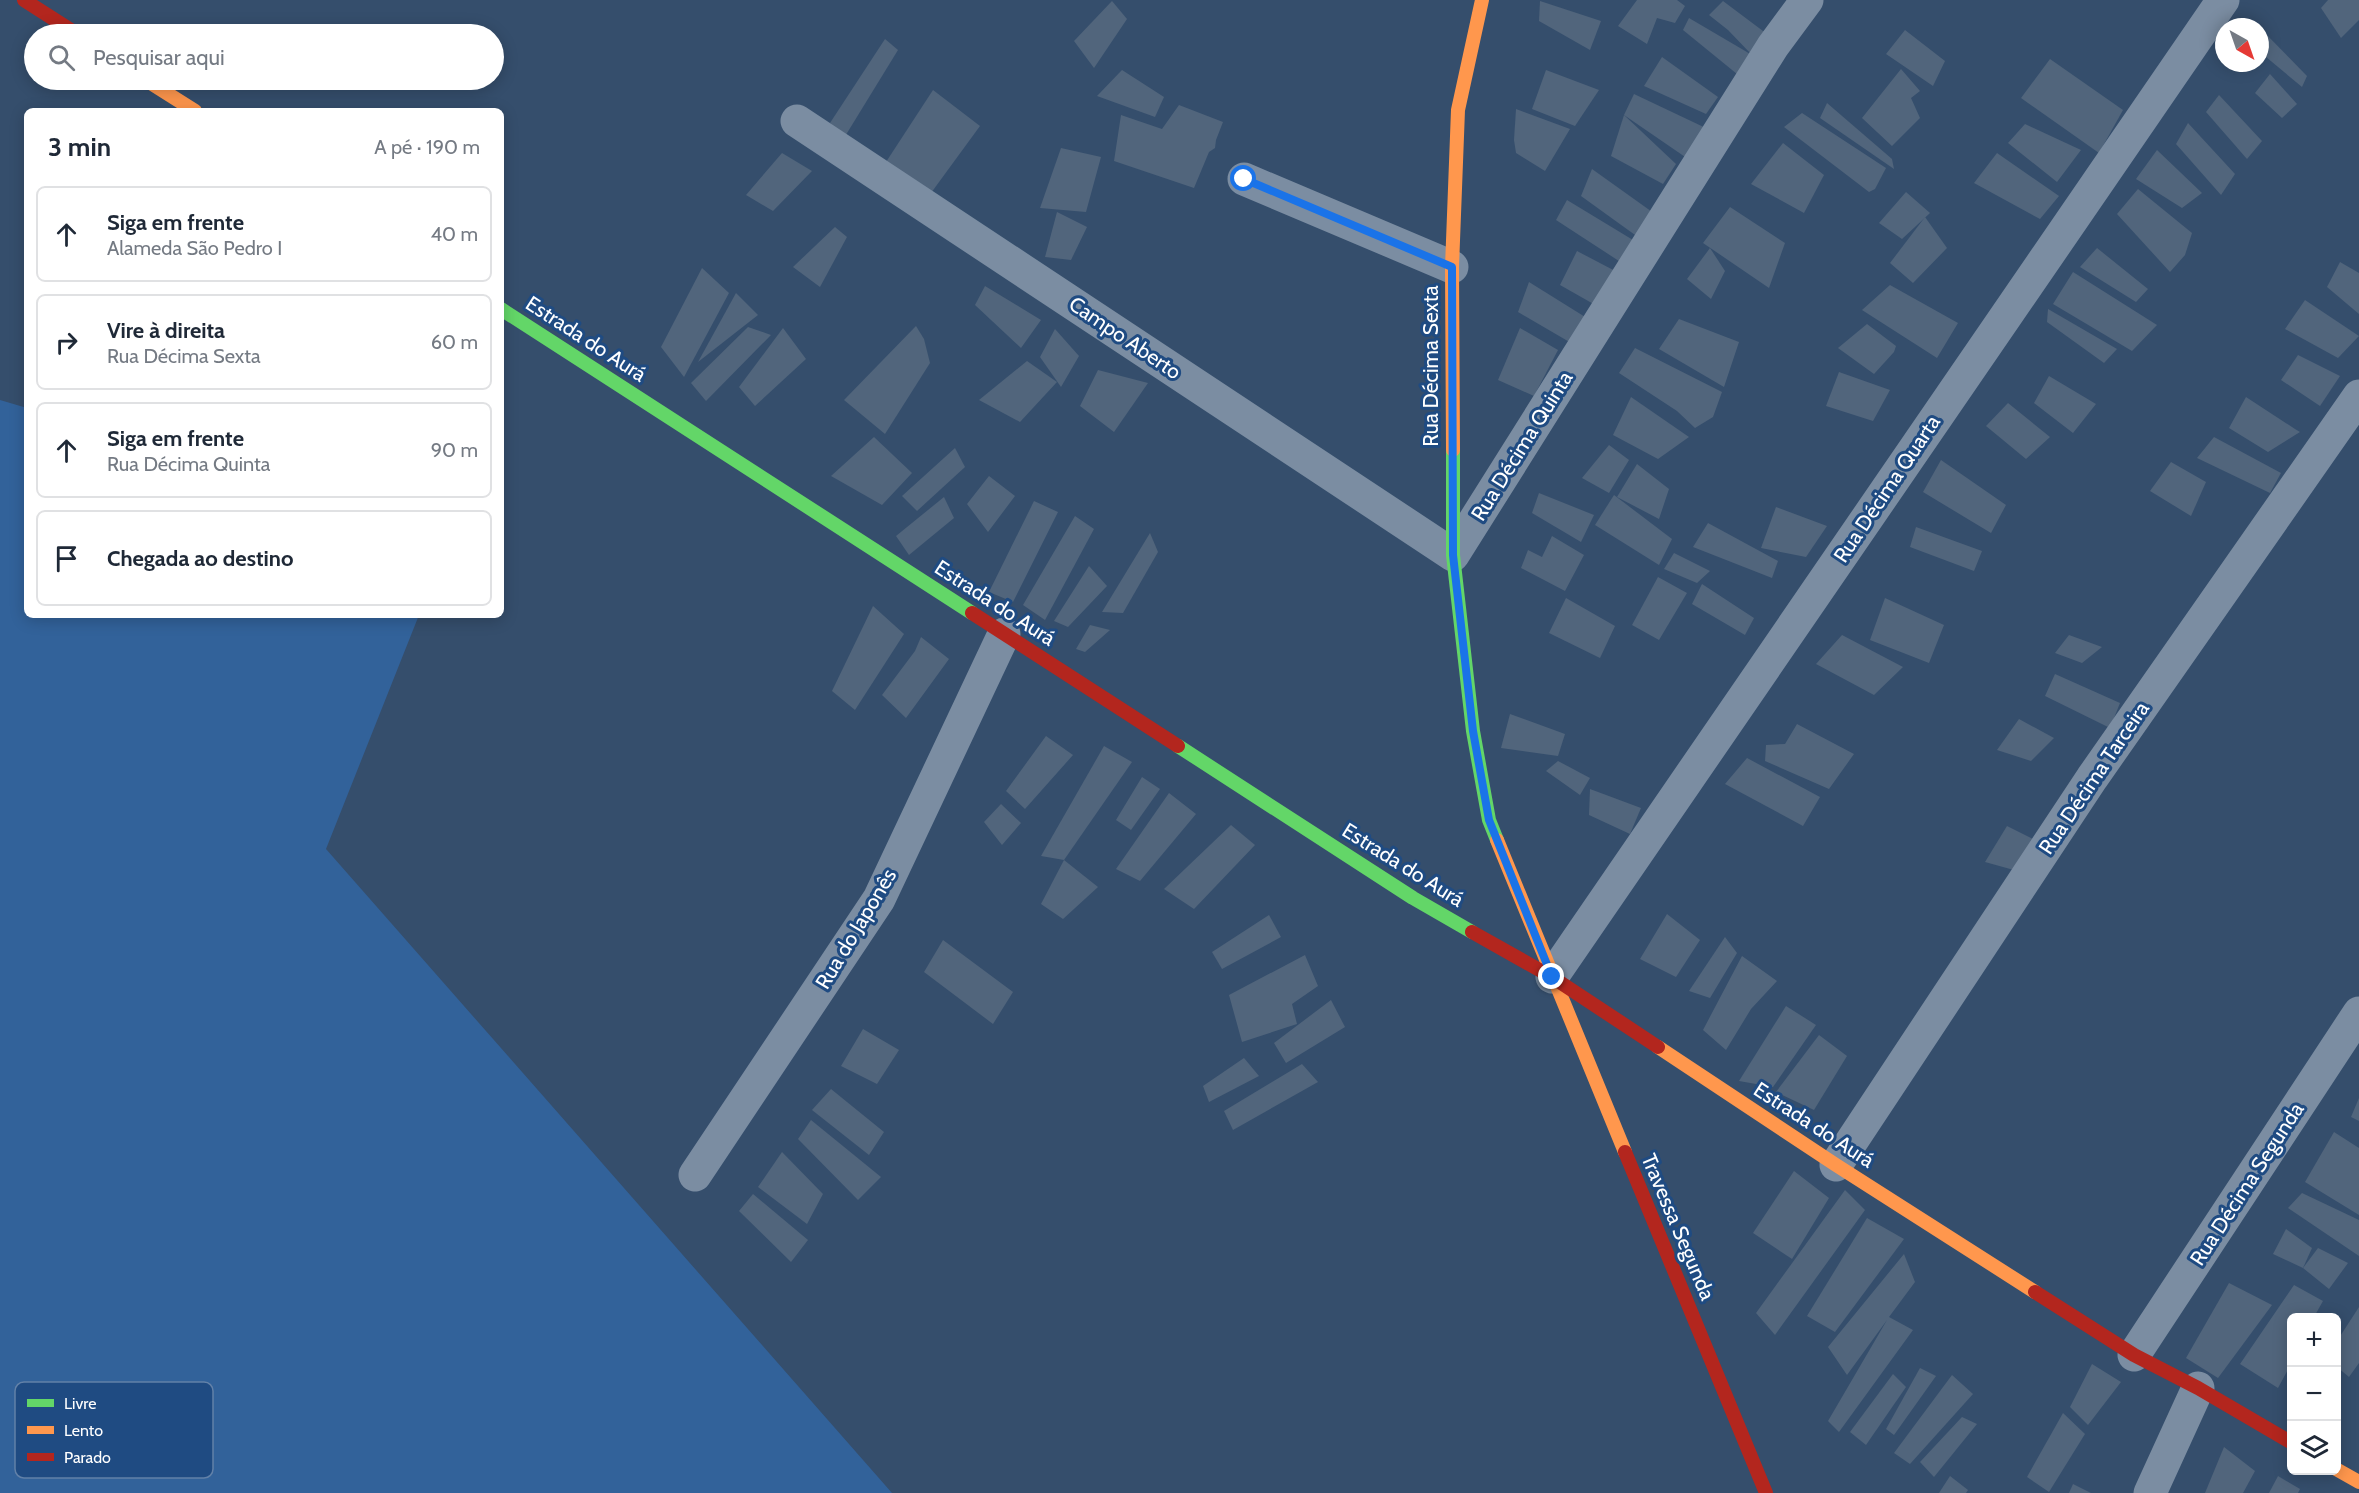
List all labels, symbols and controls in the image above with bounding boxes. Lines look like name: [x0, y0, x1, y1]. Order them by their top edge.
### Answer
north arrow: [2215, 18, 2269, 72]
search box: [24, 24, 504, 90]
icon: search: [45, 41, 78, 74]
text: Pesquisar aqui: [93, 44, 225, 71]
text: 3 min: [48, 131, 111, 163]
text: A pé · 190 m: [374, 135, 480, 159]
route start: [1230, 165, 1256, 191]
text: Siga em frente: [107, 209, 244, 236]
icon: ahead: [50, 218, 83, 251]
text: 40 m: [430, 222, 478, 246]
text: Alameda São Pedro I: [107, 236, 282, 260]
street label: Rua Décima Sexta: [1418, 285, 1443, 447]
street label: Estrada do Aurá: [521, 290, 651, 387]
street label: Campo Aberto: [1064, 291, 1186, 384]
text: Vire à direita: [107, 317, 225, 344]
icon: right: [50, 326, 83, 359]
text: 60 m: [431, 330, 478, 354]
text: Rua Décima Sexta: [107, 344, 261, 368]
street label: Rua Décima Quinta: [1466, 366, 1578, 525]
street label: Rua Décima Quarta: [1828, 410, 1945, 567]
text: Siga em frente: [107, 425, 244, 452]
icon: ahead: [50, 434, 83, 467]
text: 90 m: [431, 438, 478, 462]
text: Rua Décima Quinta: [107, 452, 270, 476]
icon: arrive: [50, 542, 83, 575]
text: Chegada ao destino: [107, 545, 293, 572]
street label: Estrada do Aurá: [930, 554, 1060, 651]
street label: Rua Décima Tarceira: [2033, 697, 2154, 859]
street label: Estrada do Aurá: [1338, 817, 1469, 912]
street label: Rua do Japonês: [810, 864, 901, 993]
route end: [1538, 963, 1564, 989]
street label: Estrada do Aurá: [1749, 1076, 1879, 1173]
street label: Rua Décima Segunda: [2185, 1098, 2309, 1270]
street label: Travessa Segunda: [1636, 1150, 1721, 1304]
map controls: [2287, 1313, 2341, 1475]
button: +: [2287, 1313, 2341, 1367]
button: −: [2287, 1367, 2341, 1421]
legend: [15, 1382, 213, 1478]
text: Livre: [64, 1394, 96, 1413]
text: Lento: [64, 1421, 103, 1440]
button: layers: [2287, 1421, 2341, 1475]
text: Parado: [64, 1448, 111, 1467]

